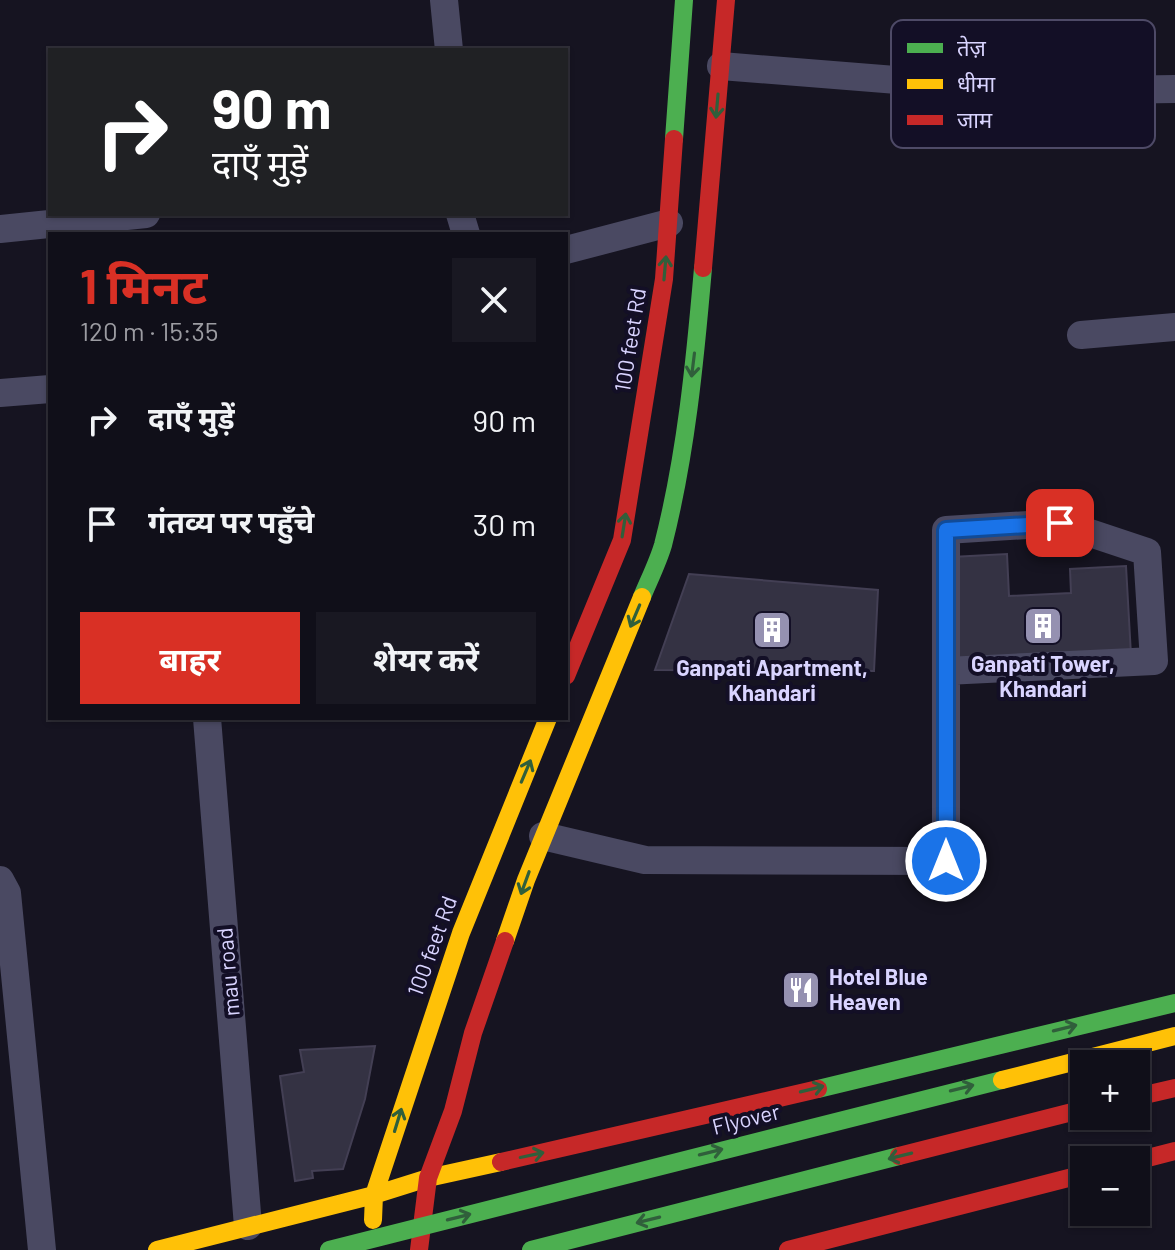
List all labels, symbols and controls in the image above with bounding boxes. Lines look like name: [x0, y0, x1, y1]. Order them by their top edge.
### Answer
legend: [891, 20, 1155, 148]
text: तेज़: [957, 34, 987, 60]
text: धीमा: [957, 70, 995, 96]
text: 90 m: [212, 73, 332, 140]
icon: right: [80, 80, 184, 184]
one-way arrow: [709, 92, 724, 119]
text: जाम: [957, 106, 993, 132]
text: दाएँ मुड़ें: [212, 141, 308, 184]
one-way arrow: [658, 255, 673, 282]
text: 1 मिनट: [80, 256, 207, 314]
button: close: [452, 258, 536, 342]
street label: 100 feet Rd: [608, 286, 650, 394]
text: 120 m · 15:35: [80, 315, 218, 346]
one-way arrow: [686, 351, 701, 377]
icon: right: [80, 398, 124, 442]
text: दाएँ मुड़ें: [148, 399, 235, 435]
text: 90 m: [473, 402, 536, 438]
pin: [1026, 489, 1094, 557]
icon: arrive: [1038, 501, 1082, 545]
icon: arrive: [80, 502, 124, 546]
text: गंतव्य पर पहुँचे: [148, 503, 314, 539]
text: 30 m: [473, 506, 536, 542]
one-way arrow: [618, 513, 633, 538]
one-way arrow: [626, 604, 641, 628]
building icon: Ganpati Tower, Khandari: [1022, 605, 1064, 647]
building icon: Ganpati Apartment, Khandari: [751, 609, 793, 651]
button: बाहर: [80, 612, 300, 704]
button: शेयर करें: [316, 612, 536, 704]
place label: Ganpati Tower, Khandari: [971, 650, 1115, 701]
place label: Ganpati Apartment, Khandari: [676, 654, 868, 705]
one-way arrow: [519, 759, 534, 784]
position arrow: [904, 819, 988, 903]
one-way arrow: [517, 870, 531, 895]
street label: 100 feet Rd: [401, 892, 461, 999]
street label: mau road: [210, 927, 244, 1017]
place label: Hotel Blue Heaven: [829, 963, 928, 1014]
restaurant icon: Hotel Blue Heaven: [780, 969, 822, 1011]
one-way arrow: [1052, 1020, 1077, 1035]
map controls: [1070, 1050, 1150, 1226]
button: +: [1070, 1050, 1150, 1130]
one-way arrow: [949, 1080, 975, 1095]
one-way arrow: [799, 1081, 825, 1096]
street label: Flyover: [709, 1097, 782, 1139]
one-way arrow: [391, 1108, 406, 1134]
one-way arrow: [697, 1144, 723, 1159]
button: −: [1070, 1146, 1150, 1226]
one-way arrow: [519, 1147, 544, 1162]
one-way arrow: [887, 1149, 913, 1164]
one-way arrow: [445, 1208, 471, 1223]
one-way arrow: [635, 1214, 661, 1229]

